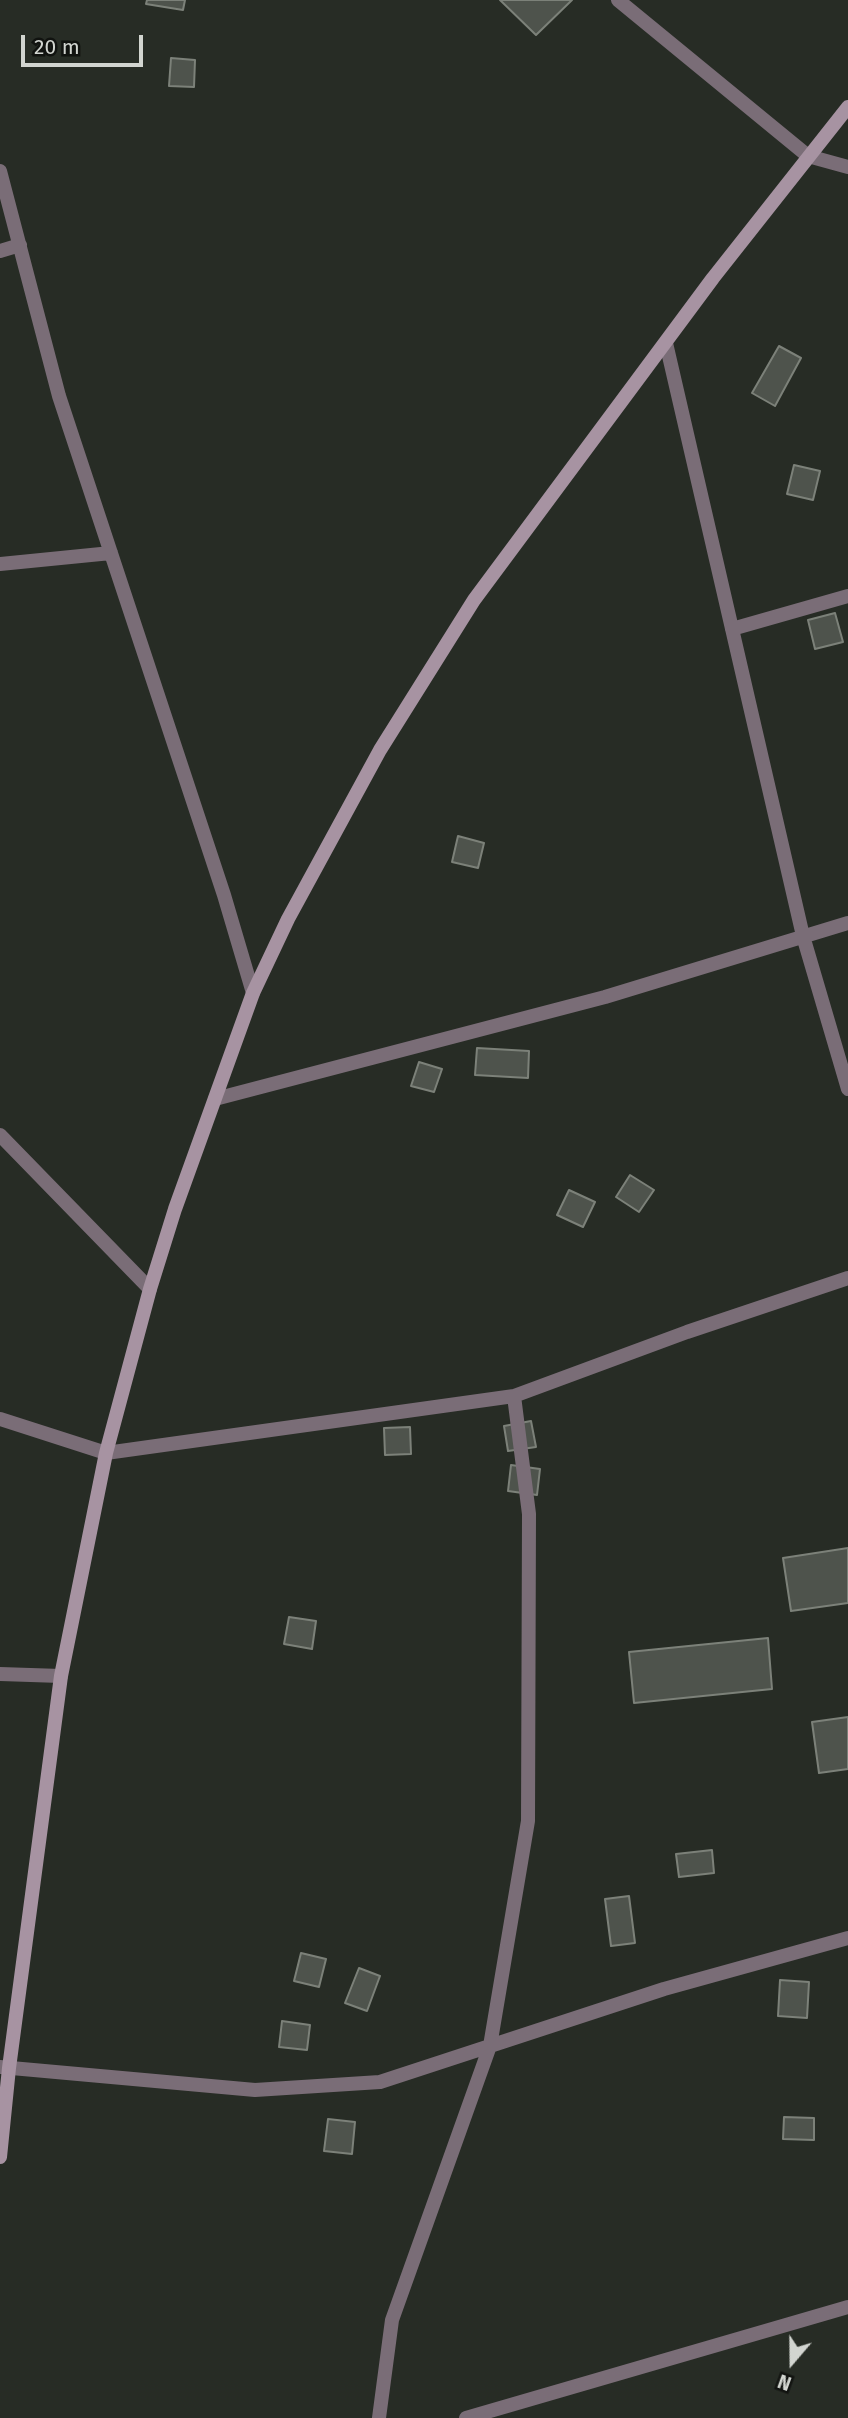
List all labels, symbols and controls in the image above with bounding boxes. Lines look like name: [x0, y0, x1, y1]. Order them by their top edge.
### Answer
scale bar: [24, 21, 147, 65]
text: 20 m: [34, 34, 80, 60]
north arrow: [757, 2327, 827, 2397]
text: N: [775, 2369, 795, 2395]

